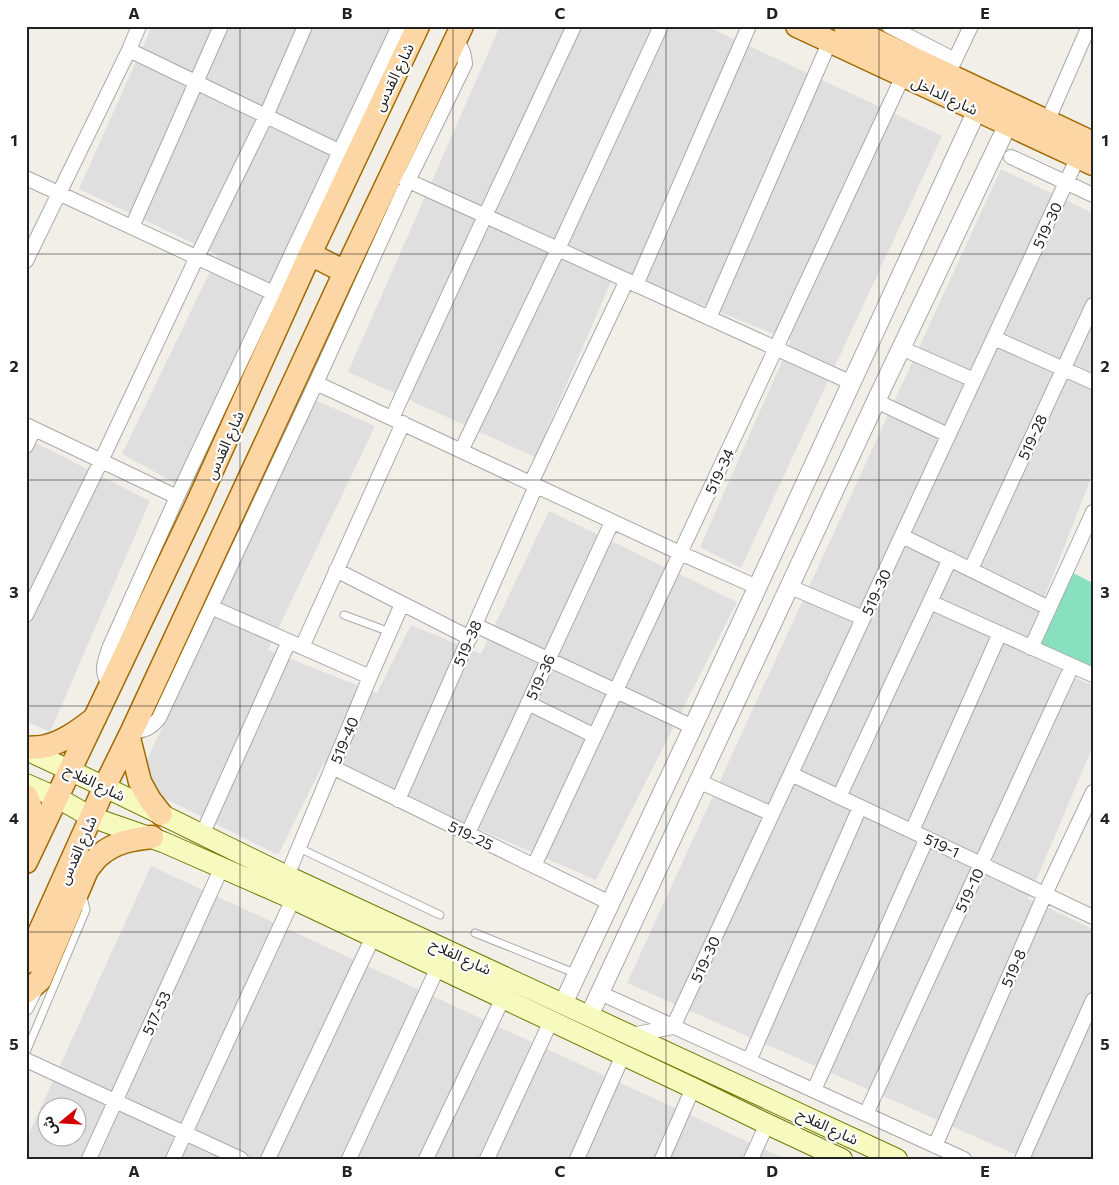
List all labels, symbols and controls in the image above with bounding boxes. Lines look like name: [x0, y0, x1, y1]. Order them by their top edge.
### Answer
text: A: [128, 3, 140, 22]
text: B: [342, 3, 353, 22]
text: C: [555, 3, 566, 22]
text: D: [766, 3, 778, 22]
text: E: [980, 3, 990, 22]
street label: شارع القدس: [369, 40, 421, 116]
street label: شارع الداخل: [907, 72, 981, 122]
text: 1: [10, 130, 18, 149]
text: 1: [1101, 130, 1109, 149]
street label: 519-30: [1029, 199, 1065, 251]
text: 2: [9, 356, 19, 375]
text: 2: [1100, 356, 1110, 375]
street label: شارع القدس: [201, 408, 251, 484]
street label: 519-28: [1014, 412, 1050, 462]
street label: 519-34: [701, 445, 737, 497]
street label: 519-30: [858, 566, 894, 618]
text: 3: [9, 582, 19, 601]
text: 3: [1100, 582, 1110, 601]
street label: 519-38: [449, 617, 485, 669]
street label: 519-36: [522, 651, 558, 703]
street label: 519-40: [326, 714, 362, 766]
street label: شارع الفلاح: [60, 760, 129, 808]
text: 4: [9, 808, 19, 827]
text: 4: [1100, 808, 1110, 827]
street label: شارع القدس: [54, 813, 104, 889]
street label: 519-25: [446, 817, 496, 853]
street label: 519-1: [921, 829, 963, 861]
street label: 519-10: [951, 865, 987, 915]
street label: 519-30: [687, 933, 723, 985]
street label: شارع الفلاح: [426, 934, 495, 982]
street label: 519-8: [997, 946, 1029, 990]
street label: 517-53: [138, 988, 174, 1038]
text: 5: [9, 1034, 19, 1053]
text: 5: [1100, 1034, 1110, 1053]
north arrow: [38, 1098, 88, 1148]
street label: شارع الفلاح: [793, 1104, 862, 1152]
text: ش: [38, 1114, 60, 1138]
text: A: [128, 1161, 140, 1180]
text: B: [342, 1161, 353, 1180]
text: C: [555, 1161, 566, 1180]
text: D: [766, 1161, 778, 1180]
text: E: [980, 1161, 990, 1180]

